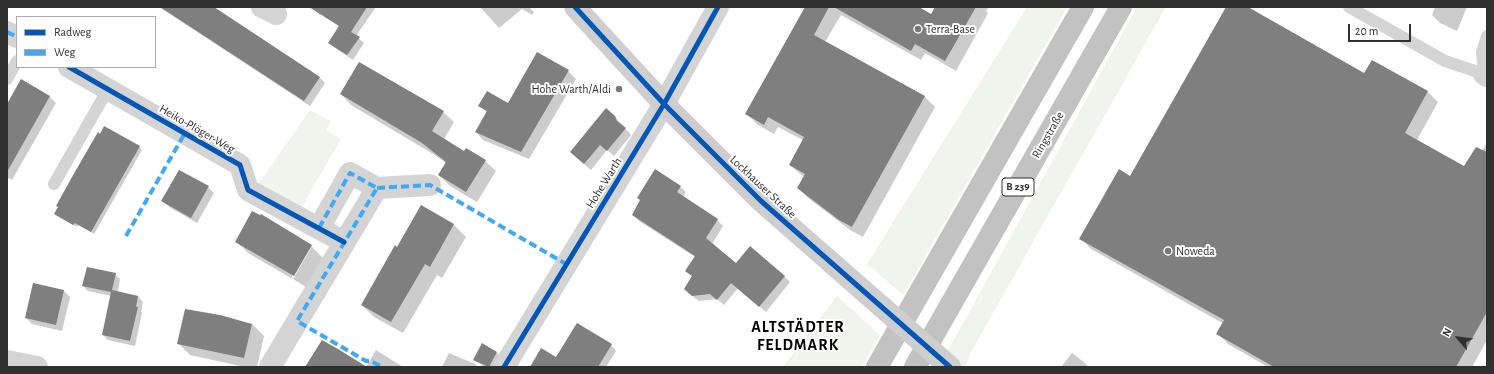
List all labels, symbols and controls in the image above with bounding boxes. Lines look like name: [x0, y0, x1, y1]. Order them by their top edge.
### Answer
legend: [16, 16, 156, 68]
scale bar: [1350, 16, 1413, 42]
place label: Terra-Base: [926, 22, 975, 36]
marker: Terra-Base: [913, 24, 923, 34]
text: 20 m: [1355, 25, 1378, 37]
text: Radweg: [54, 26, 91, 38]
text: Weg: [54, 46, 75, 58]
place label: Hohe Warth/Aldi: [531, 82, 611, 96]
marker: Hohe Warth/Aldi: [614, 84, 624, 94]
street label: Heiko-Plöger-Weg: [157, 102, 237, 156]
street label: Ringstraße: [1029, 109, 1067, 161]
street label: Lockhauser Straße: [727, 153, 799, 221]
street label: Hohe Warth: [583, 155, 625, 211]
road number: B 239: [1002, 178, 1034, 196]
place label: Noweda: [1176, 244, 1215, 258]
marker: Noweda: [1163, 246, 1173, 256]
district label: ALTSTÄDTER FELDMARK: [751, 317, 845, 355]
north arrow: [1438, 318, 1478, 358]
text: N: [1440, 326, 1454, 338]

